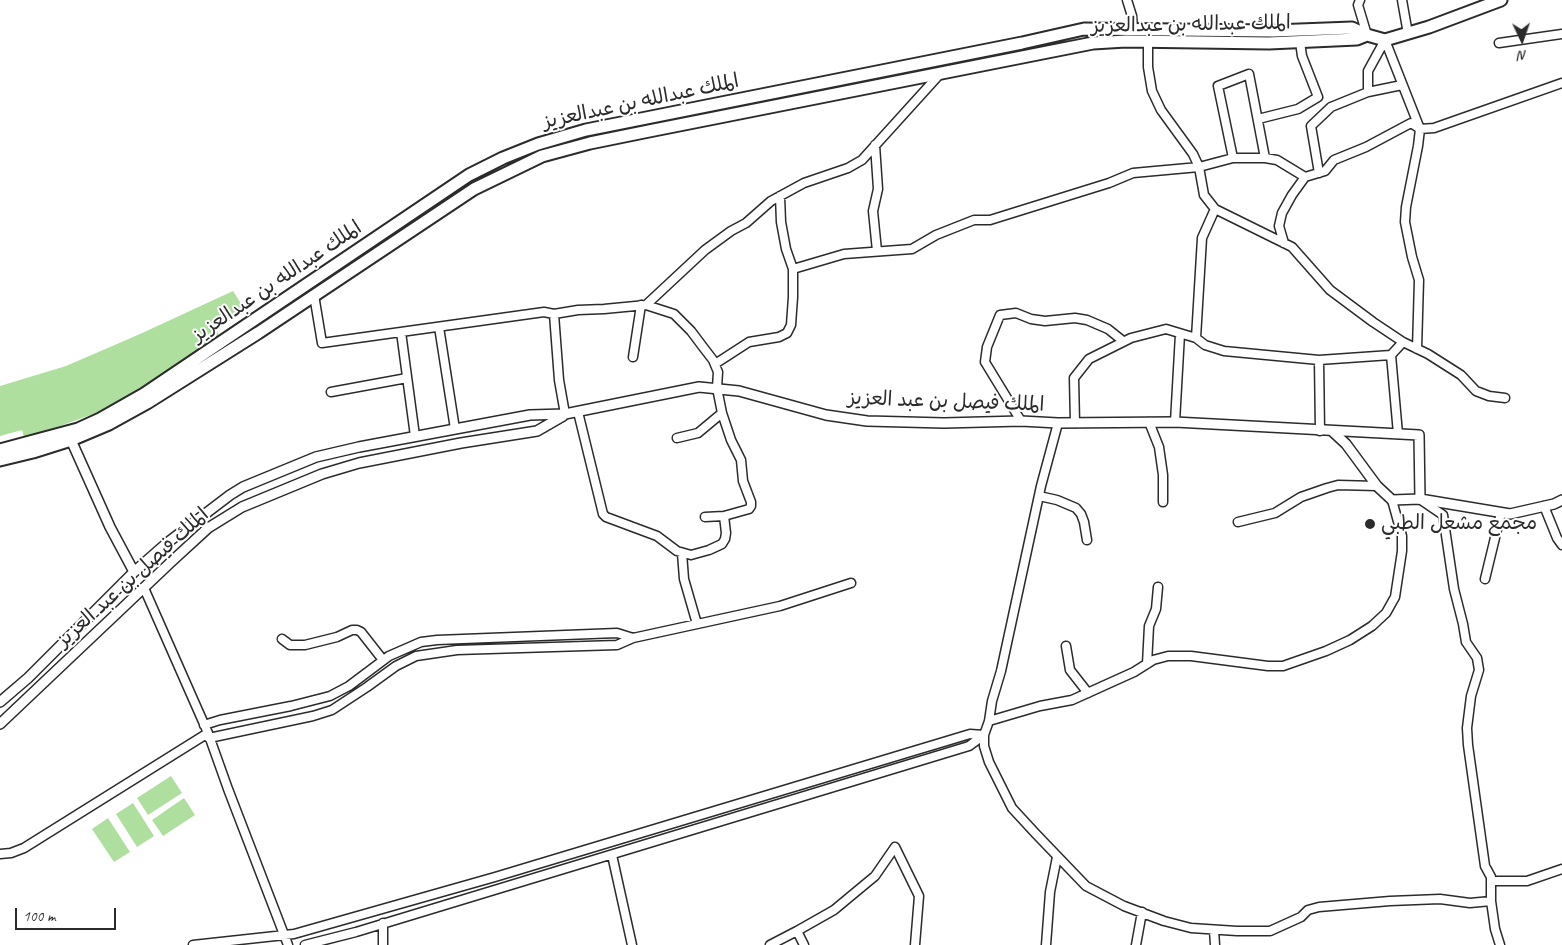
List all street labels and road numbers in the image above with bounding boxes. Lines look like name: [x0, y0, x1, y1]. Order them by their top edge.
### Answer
street label: الملك عبدالله بن عبدالعزيز: [1091, 11, 1291, 39]
street label: الملك عبدالله بن عبدالعزيز: [541, 69, 741, 135]
street label: الملك عبدالله بن عبدالعزيز: [187, 216, 367, 348]
street label: الملك فيصل بن عبد العزيز: [847, 387, 1045, 417]
street label: الملك فيصل بن عبد العزيز: [52, 503, 214, 653]

